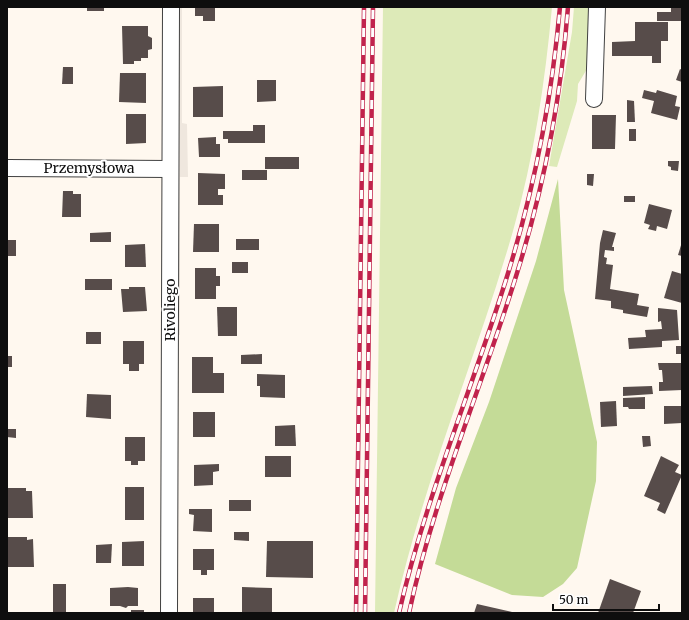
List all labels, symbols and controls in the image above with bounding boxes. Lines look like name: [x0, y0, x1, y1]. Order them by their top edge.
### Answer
street label: Przemysłowa: [44, 159, 135, 177]
street label: Rivoliego: [161, 279, 179, 341]
scale bar: [553, 586, 659, 612]
text: 50 m: [559, 592, 588, 607]

